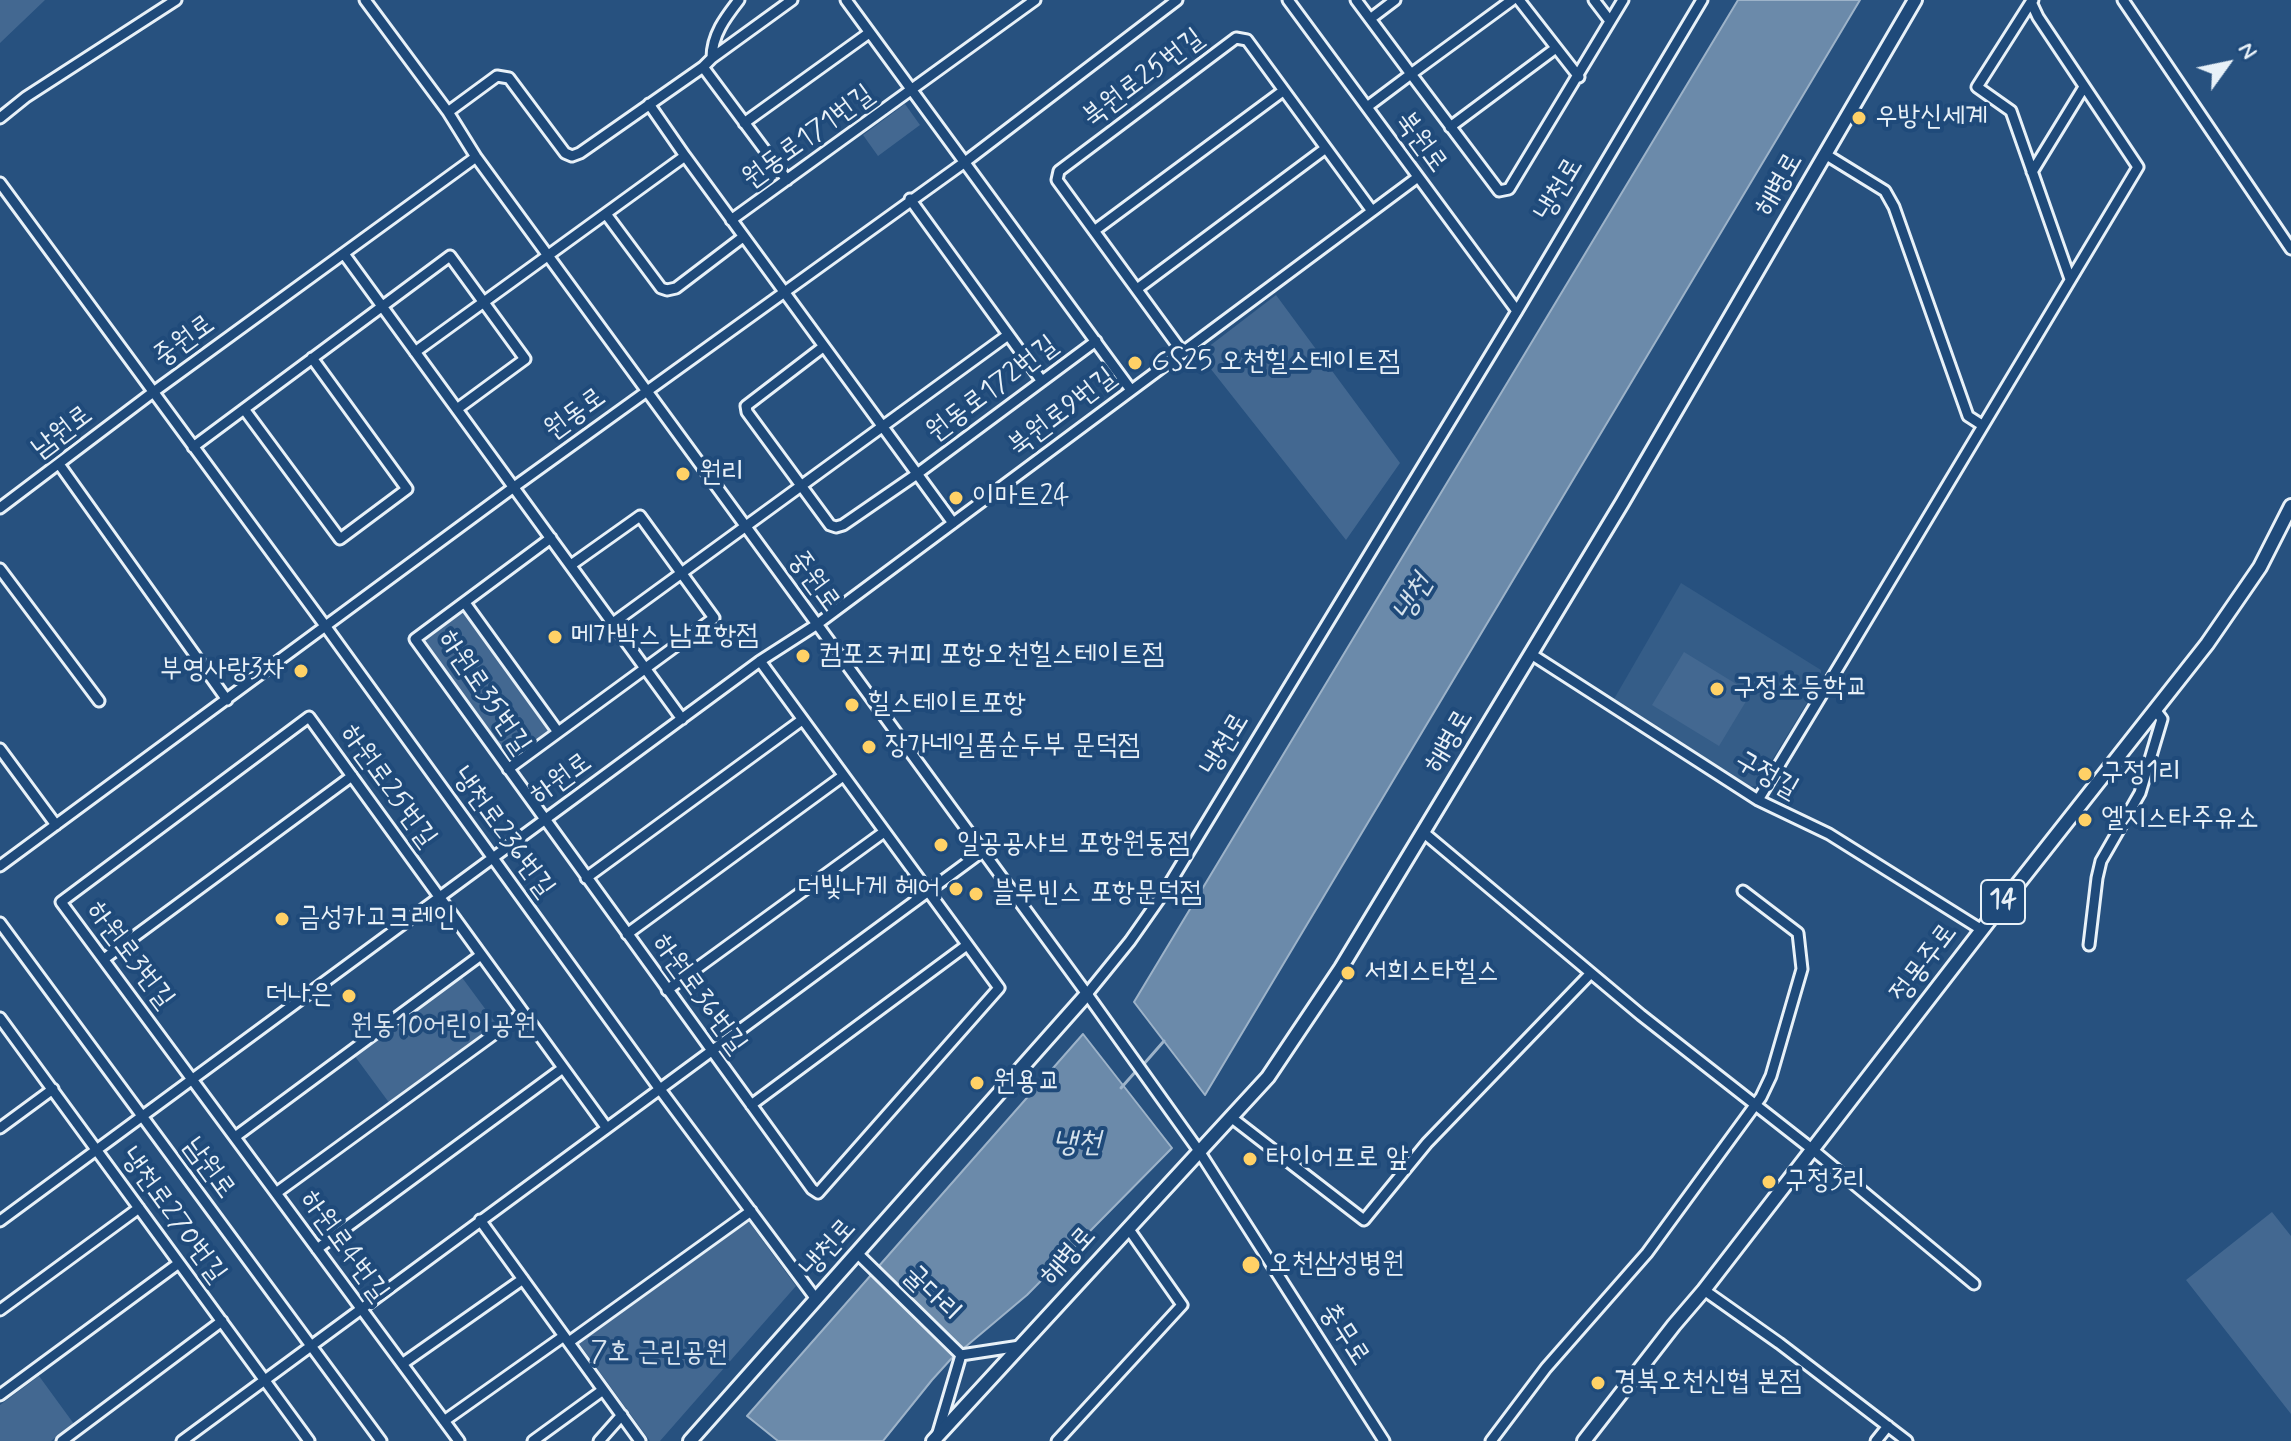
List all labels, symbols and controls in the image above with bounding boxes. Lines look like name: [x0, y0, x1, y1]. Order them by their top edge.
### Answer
street label: 북원로25번길: [1077, 23, 1211, 135]
north arrow: [2187, 24, 2267, 104]
text: N: [2231, 37, 2263, 65]
street label: 원동로171번길: [737, 79, 881, 197]
place label: 우방신세계: [1875, 101, 1988, 135]
street label: 북원로: [1387, 106, 1453, 180]
marker: 우방신세계: [1850, 109, 1868, 127]
street label: 해병로: [1749, 147, 1811, 223]
street label: 냉천로: [1528, 152, 1592, 228]
street label: 중원로: [148, 309, 222, 375]
street label: 원동로172번길: [921, 330, 1065, 450]
place label: GS25 오천힐스테이트점: [1151, 346, 1400, 380]
marker: GS25 오천힐스테이트점: [1126, 354, 1144, 372]
street label: 북원로9번길: [1002, 362, 1124, 464]
street label: 원동로: [539, 382, 613, 448]
street label: 남원로: [26, 399, 100, 467]
place label: 원리: [699, 457, 744, 491]
marker: 원리: [674, 465, 692, 483]
place label: 이마트24: [972, 481, 1070, 515]
marker: 이마트24: [947, 489, 965, 507]
street label: 중원로: [780, 545, 846, 619]
water label: 냉천: [1386, 569, 1442, 629]
place label: 메가박스 남포항점: [571, 620, 759, 654]
street label: 하원로35번길: [429, 625, 537, 761]
marker: 메가박스 남포항점: [546, 628, 564, 646]
place label: 컴포즈커피 포항오천힐스테이트점: [819, 639, 1165, 673]
marker: 컴포즈커피 포항오천힐스테이트점: [794, 647, 812, 665]
place label: 부영사랑3차: [160, 654, 285, 688]
marker: 부영사랑3차: [292, 662, 310, 680]
place label: 구정초등학교: [1733, 672, 1868, 706]
marker: 구정초등학교: [1708, 680, 1726, 698]
place label: 힐스테이트포항: [868, 688, 1026, 722]
marker: 힐스테이트포항: [843, 696, 861, 714]
street label: 해병로: [1418, 704, 1482, 780]
street label: 냉천로: [1194, 707, 1258, 783]
street label: 하원로25번길: [331, 719, 443, 855]
place label: 장가네일품순두부 문덕점: [885, 730, 1140, 764]
marker: 장가네일품순두부 문덕점: [860, 738, 878, 756]
street label: 구정길: [1728, 745, 1804, 807]
street label: 하원로: [525, 747, 599, 813]
place label: 구정1리: [2101, 757, 2181, 791]
street label: 냉천로236번길: [443, 761, 561, 905]
marker: 구정1리: [2076, 765, 2094, 783]
place label: 엘지스타주유소: [2101, 803, 2259, 837]
marker: 엘지스타주유소: [2076, 811, 2094, 829]
place label: 일공공샤브 포항원동점: [957, 828, 1190, 862]
marker: 일공공샤브 포항원동점: [932, 836, 950, 854]
place label: 더빛나게 헤어: [797, 872, 940, 906]
place label: 블루빈스 포항문덕점: [992, 877, 1202, 911]
marker: 더빛나게 헤어: [947, 880, 965, 898]
road number: 14: [1981, 880, 2025, 924]
marker: 블루빈스 포항문덕점: [967, 885, 985, 903]
street label: 하원로3번길: [78, 896, 180, 1016]
place label: 금성카고크레인: [298, 902, 456, 936]
marker: 금성카고크레인: [273, 910, 291, 928]
street label: 정몽주로: [1884, 918, 1966, 1010]
street label: 하원로36번길: [643, 929, 753, 1061]
place label: 서희스타힐스: [1364, 956, 1499, 990]
marker: 서희스타힐스: [1339, 964, 1357, 982]
place label: 더나은: [265, 979, 333, 1013]
marker: 더나은: [340, 987, 358, 1005]
park label: 원동10어린이공원: [350, 1010, 536, 1044]
place label: 원용교: [993, 1066, 1061, 1100]
marker: 원용교: [968, 1074, 986, 1092]
water label: 냉천: [1053, 1127, 1101, 1163]
street label: 남원로: [175, 1132, 241, 1206]
street label: 냉천로270번길: [112, 1142, 232, 1290]
place label: 타이어프로 앞: [1266, 1142, 1409, 1176]
marker: 타이어프로 앞: [1241, 1150, 1259, 1168]
place label: 구정3리: [1785, 1165, 1865, 1199]
marker: 구정3리: [1760, 1173, 1778, 1191]
street label: 하원로4번길: [292, 1185, 394, 1309]
street label: 냉천로: [794, 1213, 864, 1285]
street label: 해병로: [1034, 1221, 1104, 1293]
place label: 오천삼성병원: [1269, 1248, 1404, 1282]
marker: 오천삼성병원: [1240, 1254, 1262, 1276]
street label: 굴다리: [895, 1259, 967, 1331]
street label: 충무로: [1311, 1298, 1375, 1372]
park label: 7호 근린공원: [590, 1337, 728, 1371]
place label: 경북오천신협 본점: [1614, 1366, 1802, 1400]
marker: 경북오천신협 본점: [1589, 1374, 1607, 1392]

